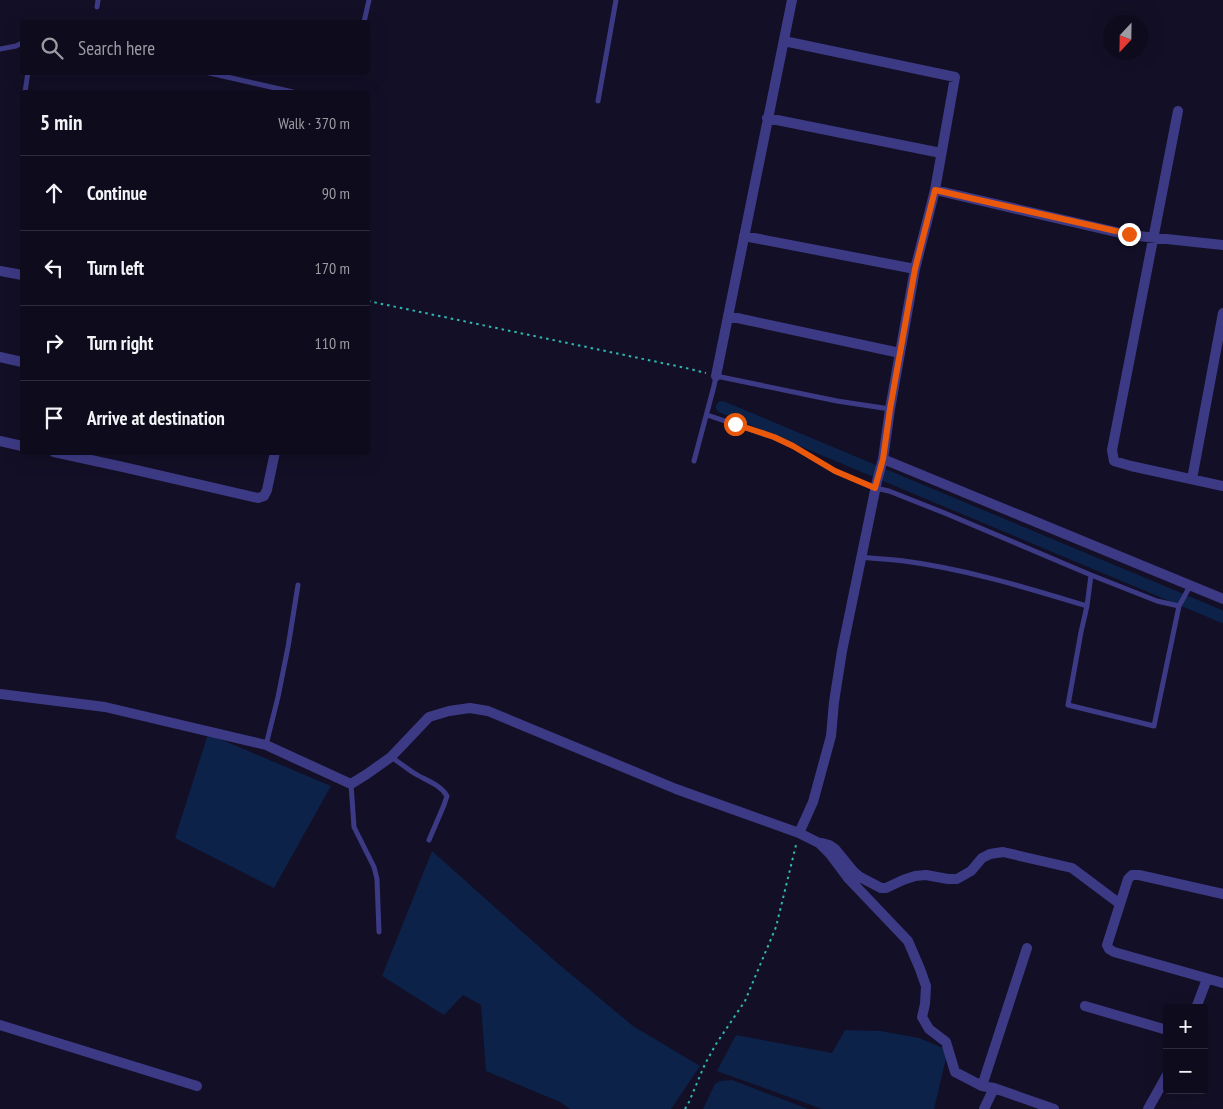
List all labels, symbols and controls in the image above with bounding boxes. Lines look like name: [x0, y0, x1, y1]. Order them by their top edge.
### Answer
north arrow: [1103, 15, 1148, 60]
search box: [20, 20, 370, 75]
icon: search: [38, 34, 66, 62]
text: Search here: [78, 36, 155, 60]
text: 5 min: [40, 109, 82, 136]
text: Walk · 370 m: [278, 113, 350, 133]
icon: ahead: [40, 179, 68, 207]
text: Continue: [87, 181, 147, 205]
text: 90 m: [322, 183, 350, 203]
route end: [1118, 223, 1141, 246]
icon: left: [40, 254, 68, 282]
text: Turn left: [87, 256, 144, 280]
text: 170 m: [315, 258, 350, 278]
icon: right: [40, 329, 68, 357]
text: Turn right: [87, 331, 153, 355]
text: 110 m: [315, 333, 350, 353]
icon: arrive: [40, 404, 68, 432]
text: Arrive at destination: [87, 406, 225, 430]
route start: [724, 413, 747, 436]
map controls: [1163, 1004, 1208, 1094]
button: +: [1163, 1004, 1208, 1049]
button: −: [1163, 1049, 1208, 1094]

